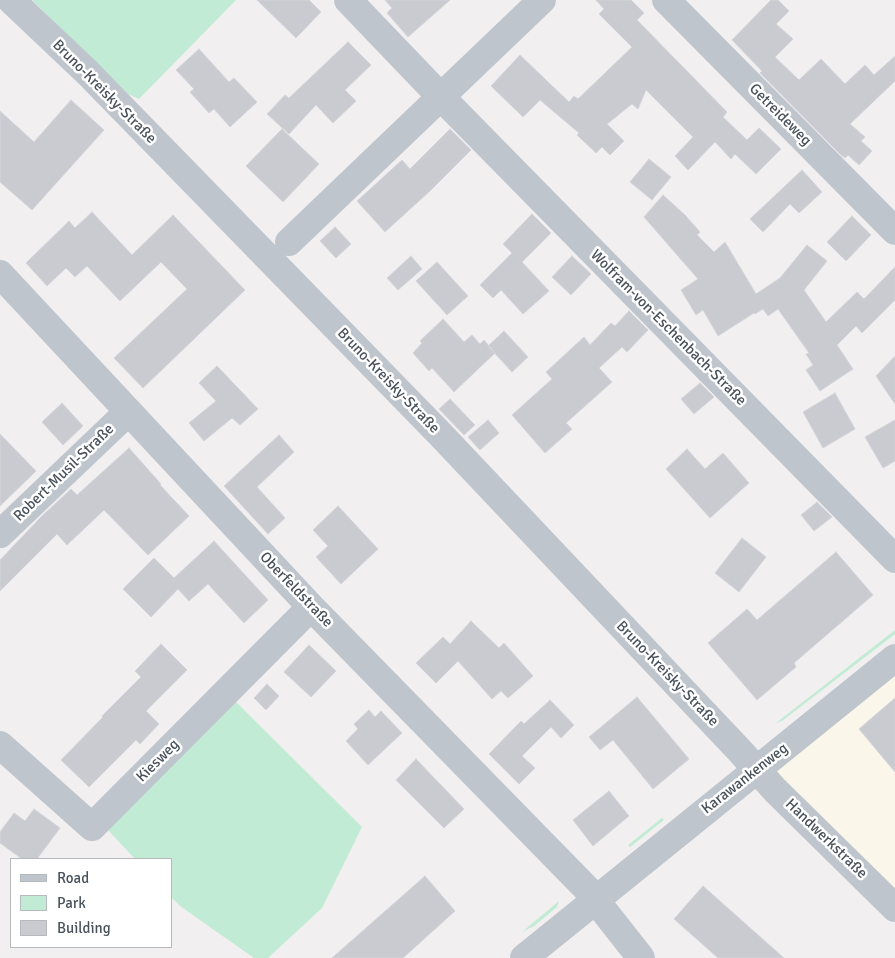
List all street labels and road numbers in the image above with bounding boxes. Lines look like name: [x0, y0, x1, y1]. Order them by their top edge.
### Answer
street label: Bruno-Kreisky-Straße: [48, 36, 160, 148]
street label: Getreideweg: [745, 80, 815, 150]
street label: Wolfram-von-Eschenbach-Straße: [586, 246, 750, 410]
street label: Bruno-Kreisky-Straße: [333, 325, 443, 437]
street label: Robert-Musil-Straße: [10, 421, 118, 525]
street label: Oberfeldstraße: [256, 549, 336, 631]
street label: Bruno-Kreisky-Straße: [612, 618, 722, 730]
street label: Kiesweg: [133, 736, 183, 786]
street label: Karawankenweg: [698, 740, 792, 818]
street label: Handwerkstraße: [781, 795, 871, 883]

